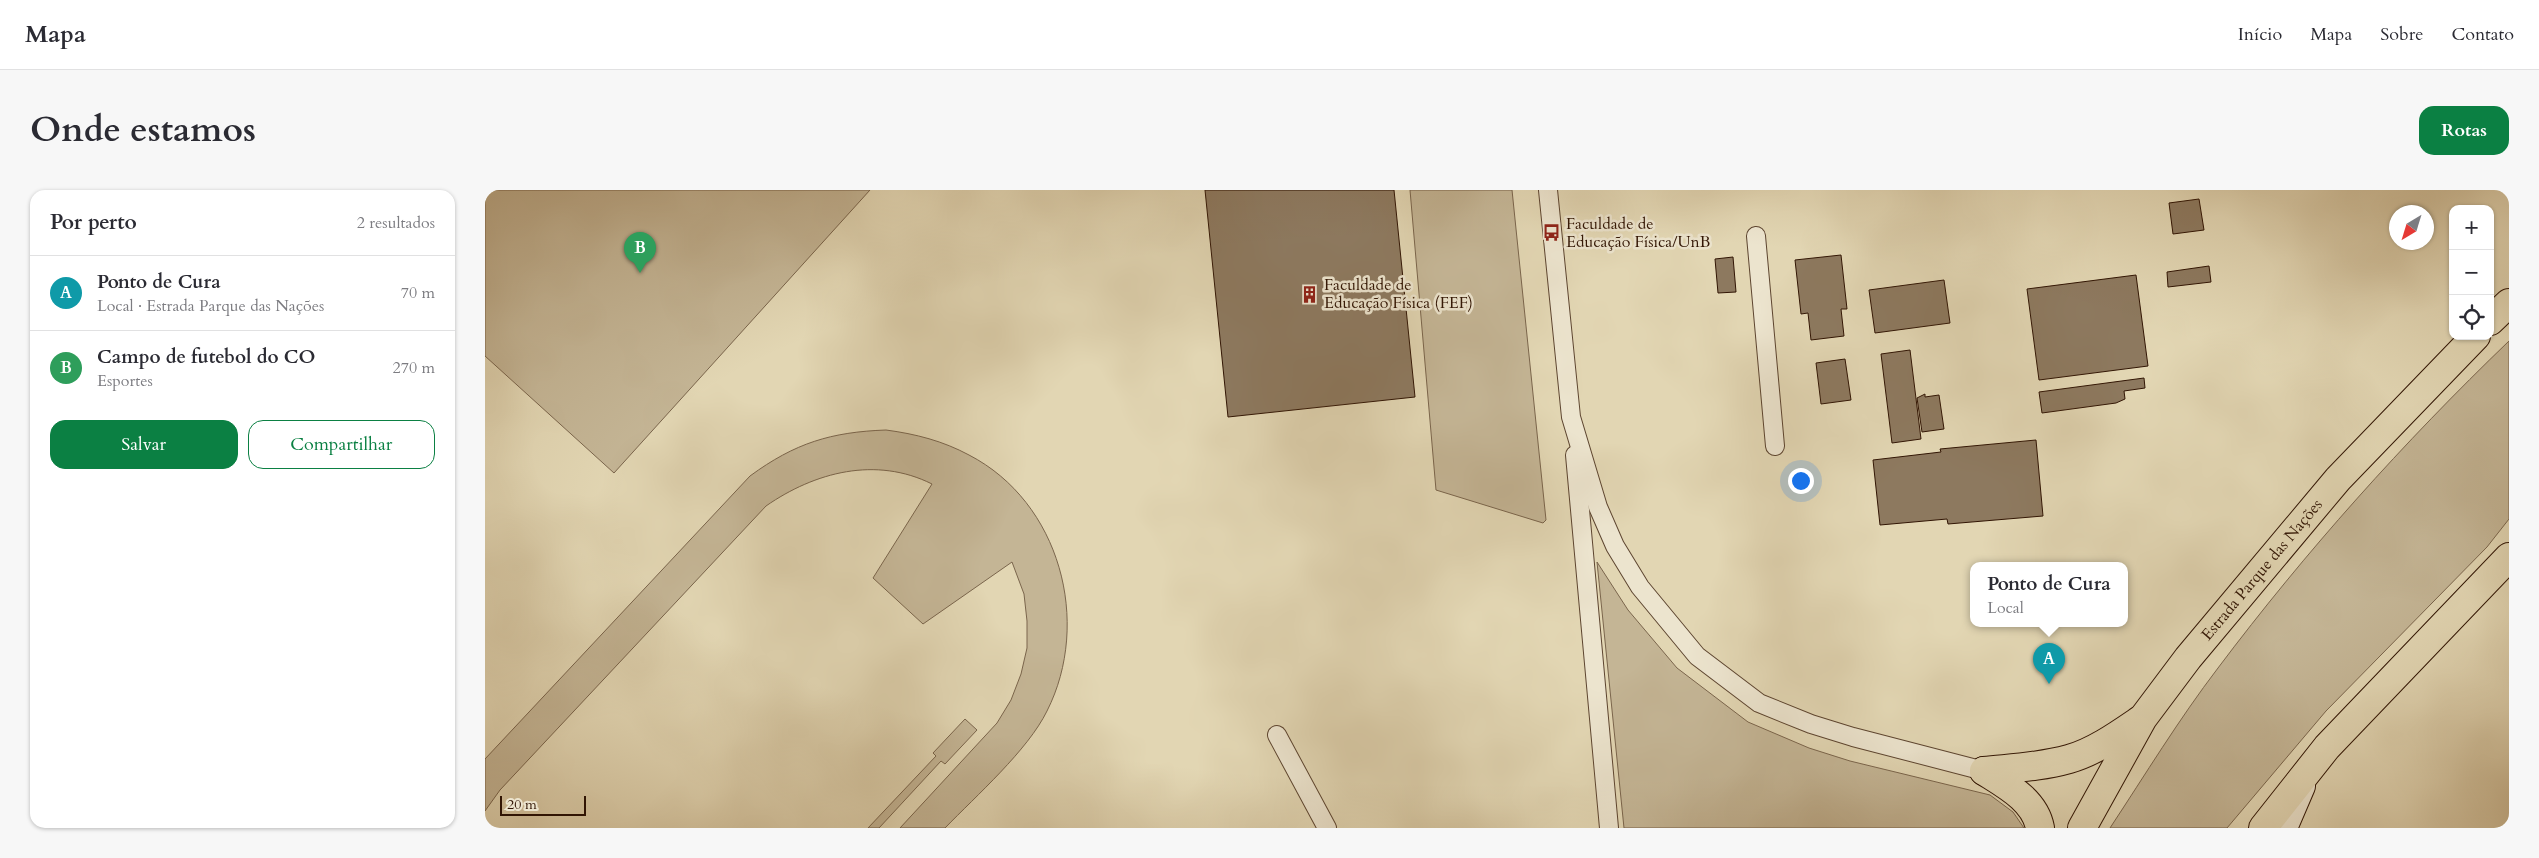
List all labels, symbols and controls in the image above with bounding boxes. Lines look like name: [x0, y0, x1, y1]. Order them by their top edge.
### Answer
text: Mapa: [25, 18, 86, 51]
text: Início: [2238, 22, 2282, 47]
text: Mapa: [2310, 22, 2352, 47]
text: Sobre: [2380, 22, 2423, 47]
text: Contato: [2451, 22, 2514, 47]
text: Onde estamos: [30, 106, 256, 154]
button: Rotas: [2419, 106, 2509, 155]
north arrow: [2389, 205, 2434, 250]
map controls: [2449, 205, 2494, 340]
button: +: [2449, 205, 2494, 250]
text: Por perto: [50, 208, 137, 237]
text: 2 resultados: [357, 212, 435, 234]
place label: Faculdade de Educação Física/UnB: [1566, 213, 1711, 253]
bus stop icon: Faculdade de Educação Física/UnB: [1542, 223, 1562, 243]
pin: B: [624, 232, 656, 273]
button: −: [2449, 250, 2494, 295]
text: Ponto de Cura: [97, 269, 221, 295]
place label: Faculdade de Educação Física (FEF): [1324, 274, 1473, 314]
text: A: [60, 282, 72, 304]
text: 70 m: [401, 282, 435, 304]
building icon: Faculdade de Educação Física (FEF): [1300, 284, 1320, 304]
text: Local · Estrada Parque das Nações: [97, 295, 324, 317]
button: locate: [2449, 295, 2494, 340]
text: Campo de futebol do CO: [97, 344, 315, 370]
text: B: [60, 357, 72, 379]
text: 270 m: [393, 357, 435, 379]
text: Esportes: [97, 370, 153, 392]
button: Salvar: [50, 420, 238, 469]
button: Compartilhar: [248, 420, 435, 469]
your location: [1788, 468, 1814, 494]
street label: Estrada Parque das Nações: [2196, 494, 2328, 645]
popup: [1970, 562, 2128, 627]
text: Ponto de Cura: [1987, 571, 2111, 597]
text: Local: [1987, 597, 2024, 619]
pin: A: [2033, 643, 2065, 684]
scale bar: [500, 793, 586, 816]
text: 20 m: [507, 795, 537, 814]

